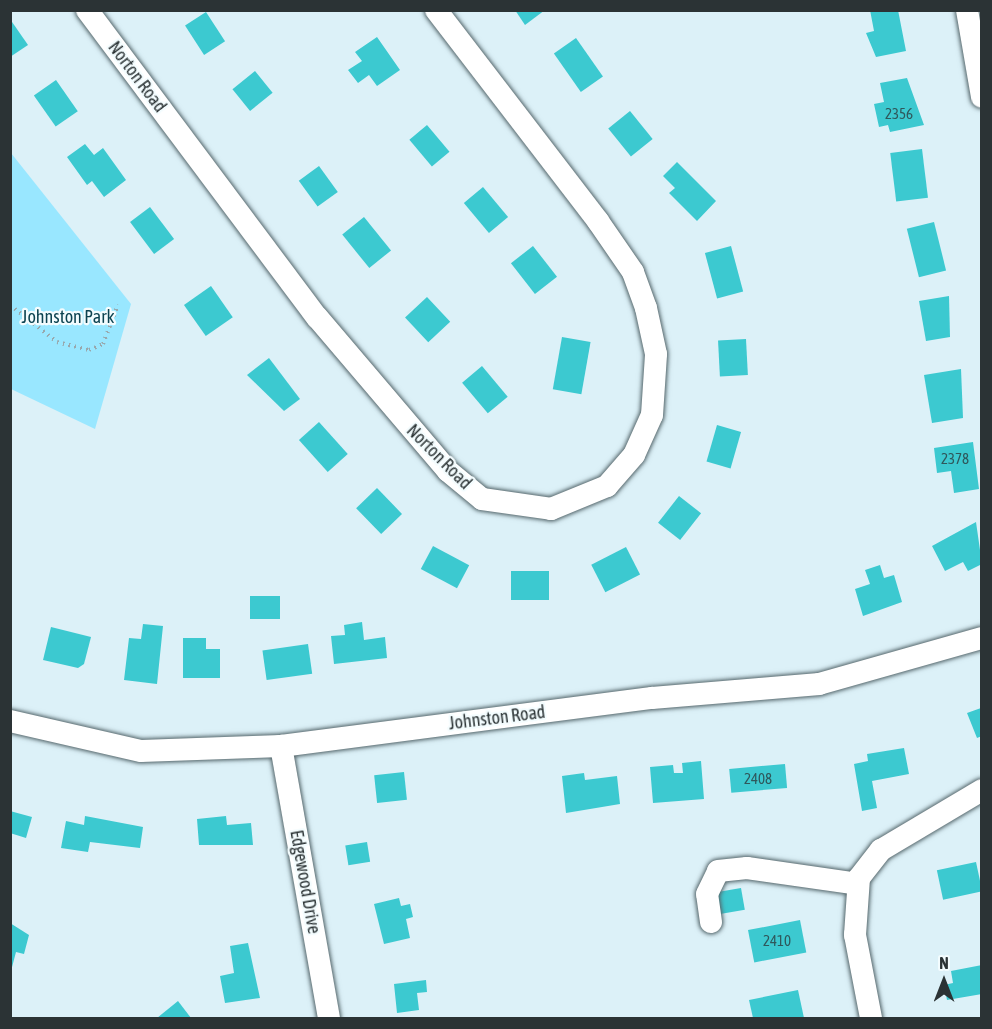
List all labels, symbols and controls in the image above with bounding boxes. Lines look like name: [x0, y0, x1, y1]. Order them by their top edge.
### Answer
street label: Norton Road: [103, 37, 171, 117]
house number: 2356: [885, 105, 913, 123]
park label: Johnston Park: [22, 306, 114, 328]
street label: Norton Road: [402, 420, 476, 494]
house number: 2378: [941, 450, 969, 468]
street label: Johnston Road: [448, 701, 546, 735]
house number: 2408: [744, 770, 772, 788]
street label: Edgewood Drive: [285, 828, 325, 936]
house number: 2410: [763, 932, 791, 950]
north arrow: [914, 951, 974, 1011]
text: N: [939, 954, 949, 972]

